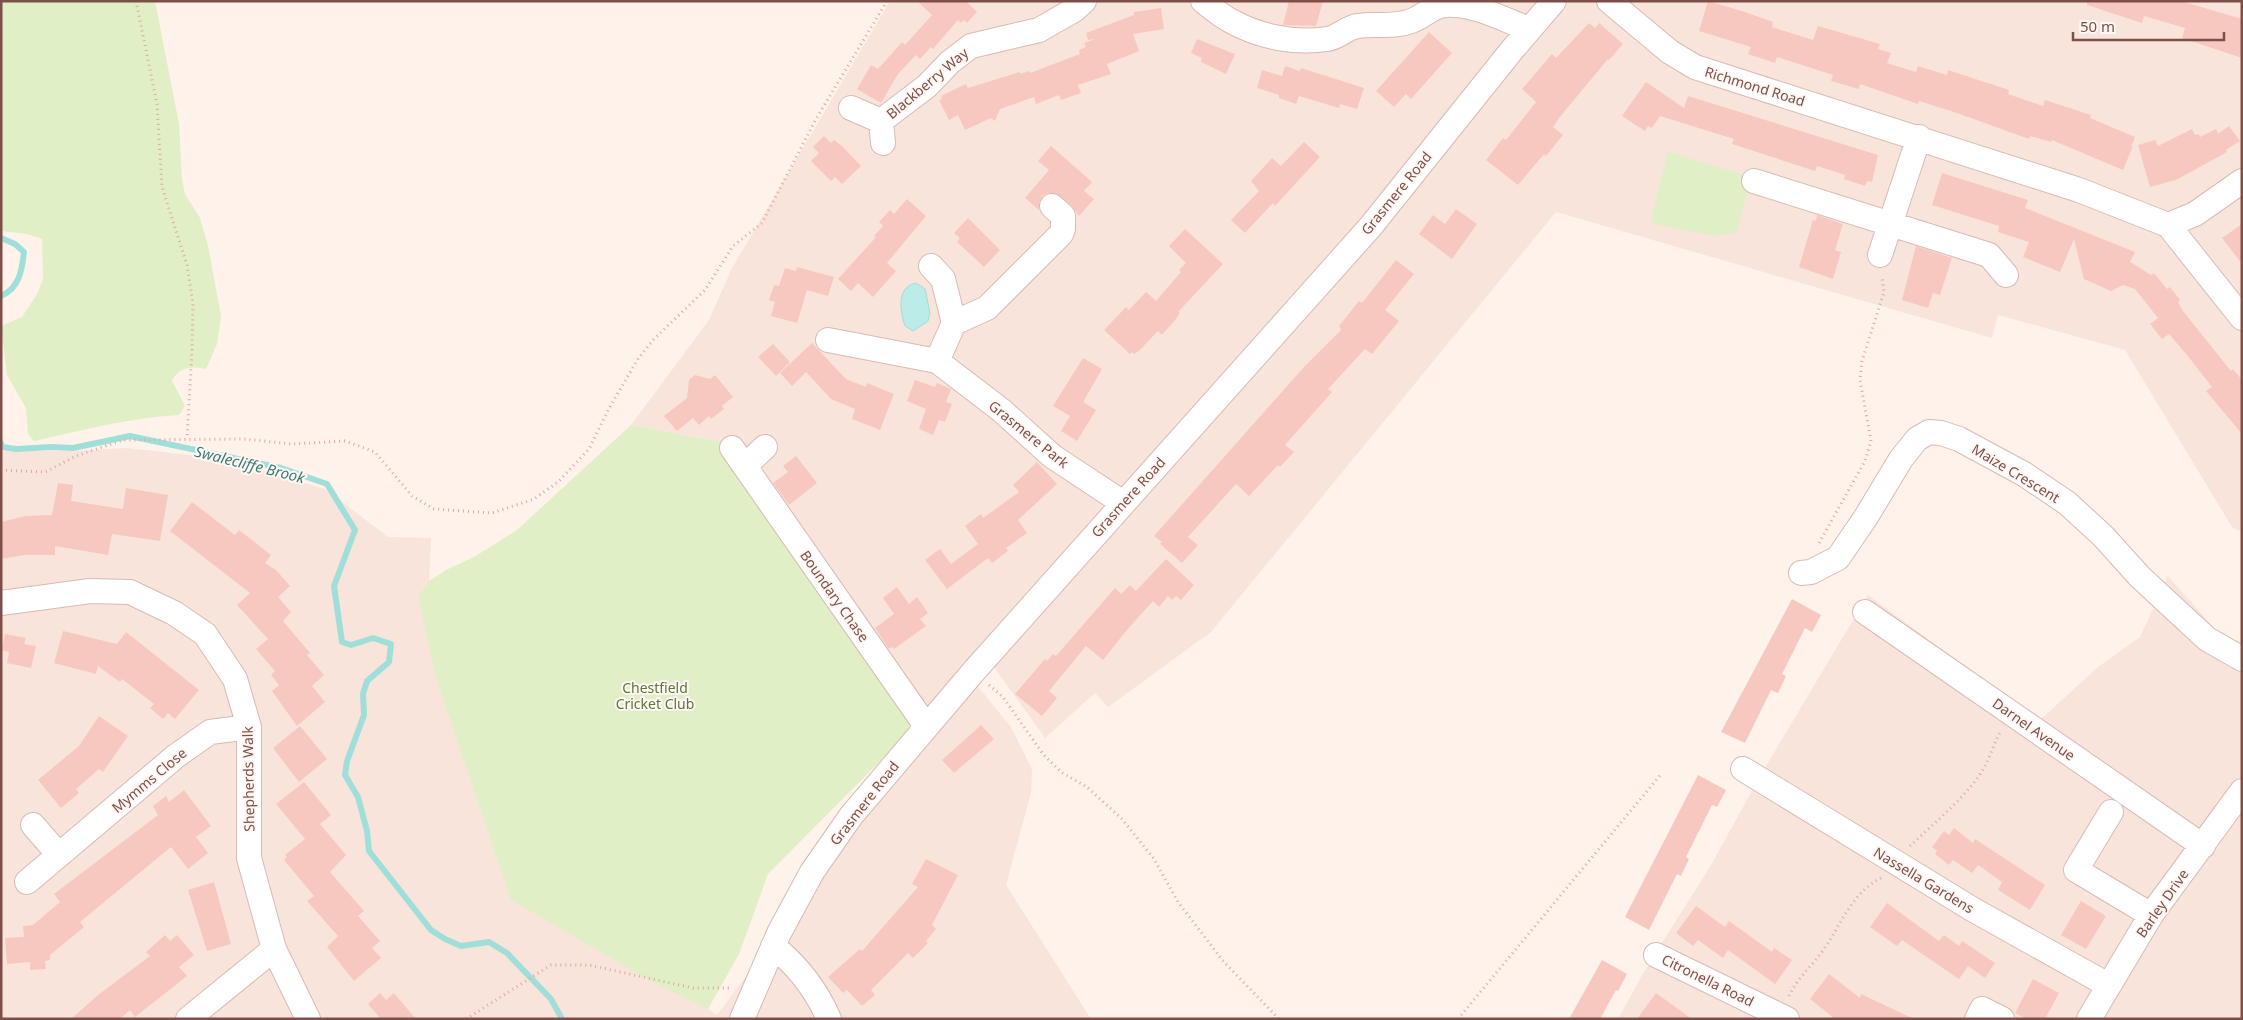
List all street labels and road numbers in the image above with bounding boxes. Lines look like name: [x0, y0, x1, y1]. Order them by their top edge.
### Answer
street label: Blackberry Way: [882, 43, 973, 123]
street label: Richmond Road: [1703, 62, 1807, 110]
street label: Grasmere Road: [1357, 147, 1435, 239]
street label: Grasmere Park: [985, 396, 1073, 473]
street label: Maize Crescent: [1968, 439, 2064, 507]
street label: Grasmere Road: [1087, 453, 1169, 541]
street label: Boundary Chase: [796, 546, 874, 646]
street label: Darnel Avenue: [1989, 693, 2079, 765]
street label: Shepherds Walk: [238, 726, 258, 832]
street label: Mymms Close: [108, 743, 190, 817]
street label: Grasmere Road: [825, 757, 903, 849]
street label: Nassella Gardens: [1870, 843, 1978, 918]
street label: Barley Drive: [2131, 865, 2193, 941]
street label: Citronella Road: [1659, 949, 1757, 1011]

